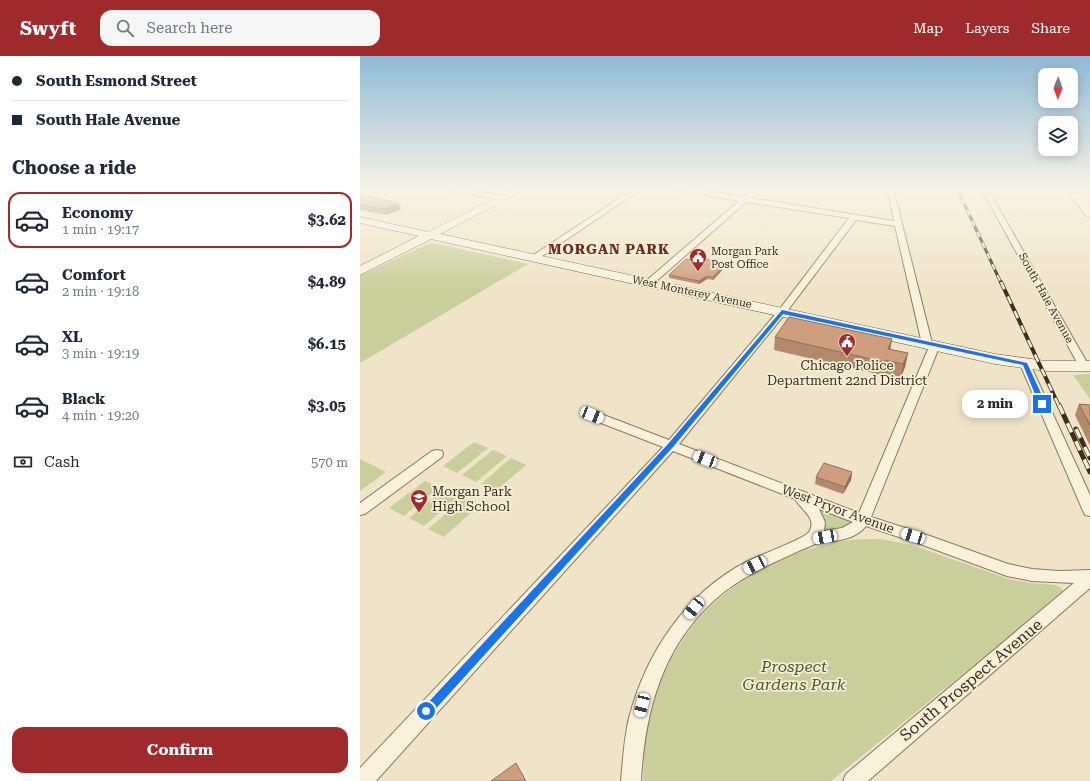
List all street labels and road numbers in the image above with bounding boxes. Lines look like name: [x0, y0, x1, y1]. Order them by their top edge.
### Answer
street label: South Hale Avenue: [1016, 251, 1076, 345]
street label: West Monterey Avenue: [631, 273, 753, 311]
street label: West Pryor Avenue: [780, 482, 896, 536]
street label: South Prospect Avenue: [896, 615, 1046, 745]

